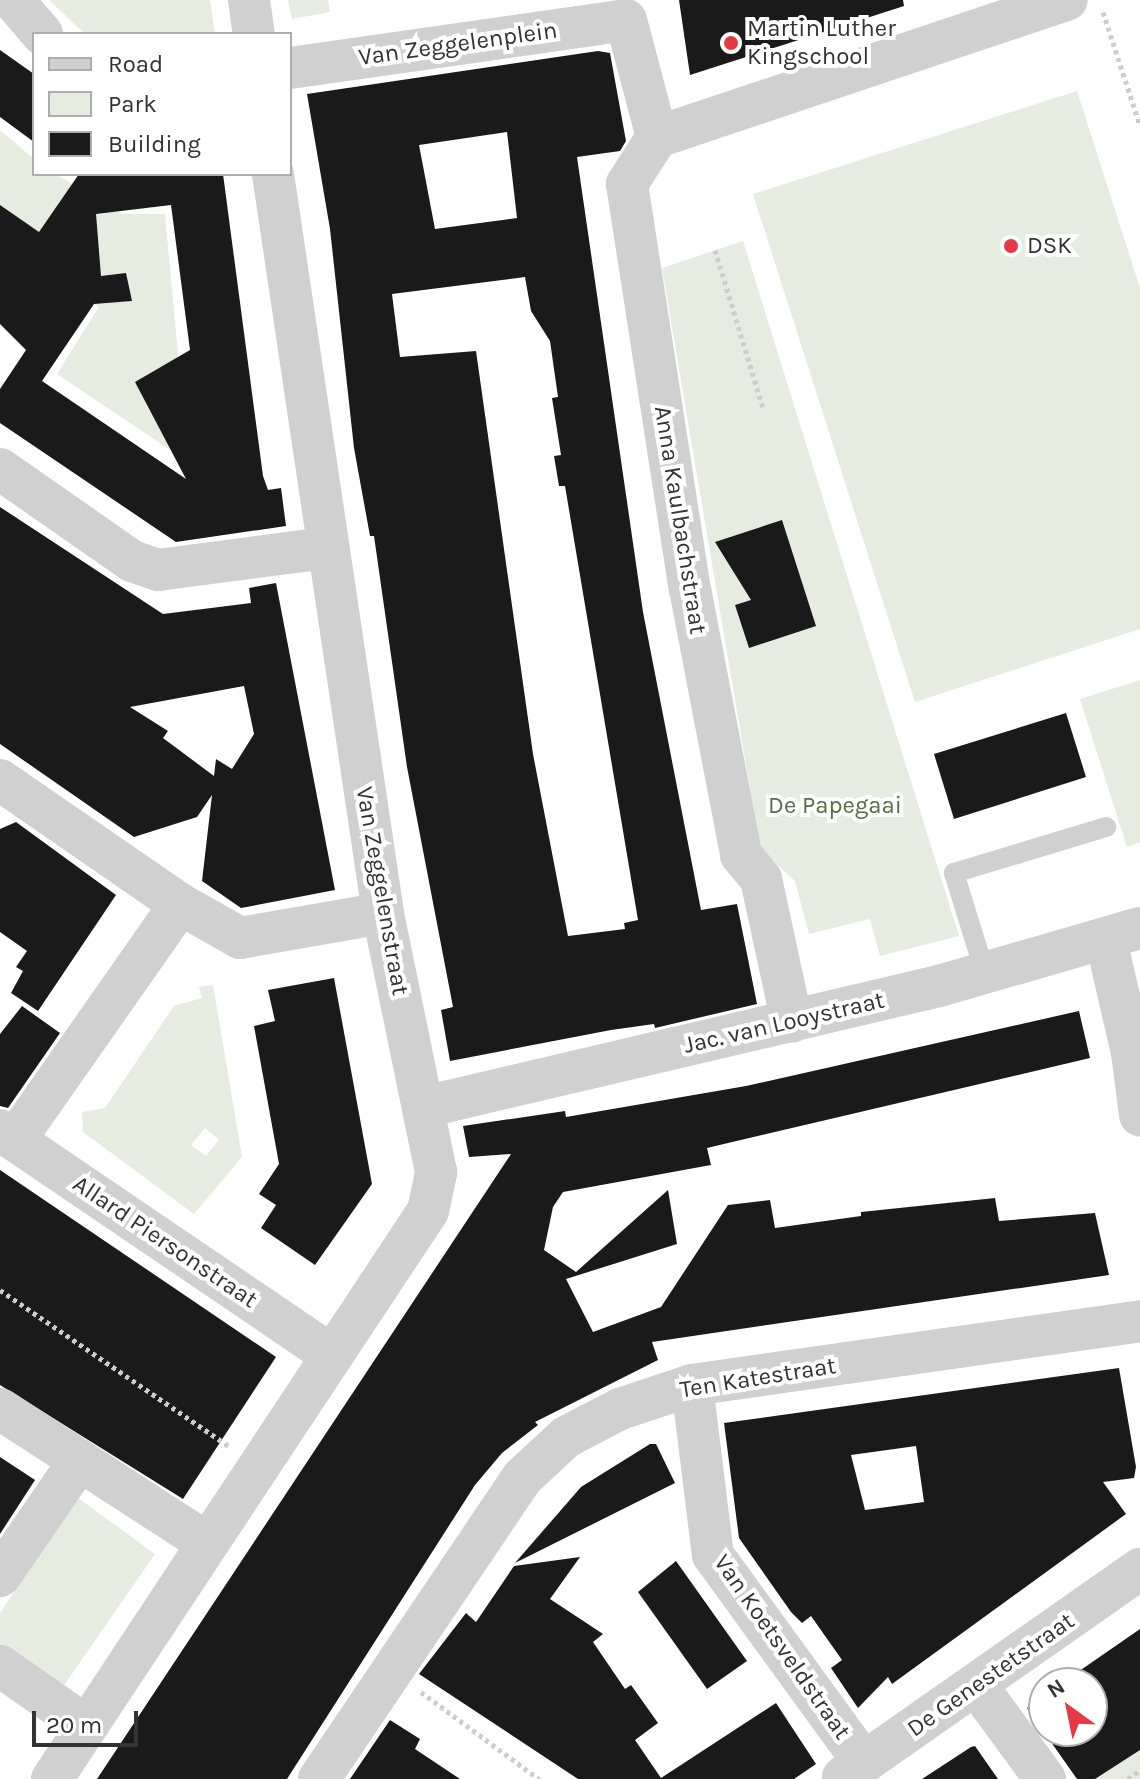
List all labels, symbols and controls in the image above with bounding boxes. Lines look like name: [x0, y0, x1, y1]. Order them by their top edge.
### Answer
place label: Martin Luther Kingschool: [747, 15, 896, 71]
street label: Van Zeggelenplein: [357, 16, 559, 72]
legend: [32, 32, 292, 176]
marker: Martin Luther Kingschool: [722, 34, 740, 52]
text: Road: [108, 50, 163, 78]
text: Park: [108, 90, 157, 118]
text: Building: [108, 130, 201, 158]
place label: DSK: [1027, 232, 1072, 260]
marker: DSK: [1002, 237, 1020, 255]
street label: Anna Kaulbachstraat: [648, 404, 712, 636]
street label: Van Zeggelenstraat: [349, 784, 415, 998]
park label: De Papegaai: [768, 792, 902, 820]
street label: Jac. van Looystraat: [681, 986, 887, 1060]
street label: Allard Piersonstraat: [67, 1170, 263, 1314]
street label: Ten Katestraat: [678, 1351, 838, 1405]
street label: Van Koetsveldstraat: [707, 1549, 857, 1745]
street label: De Genestetstraat: [902, 1607, 1080, 1743]
north arrow: [1028, 1667, 1108, 1747]
text: N: [1042, 1673, 1070, 1704]
scale bar: [36, 1695, 142, 1745]
text: 20 m: [46, 1711, 102, 1739]

